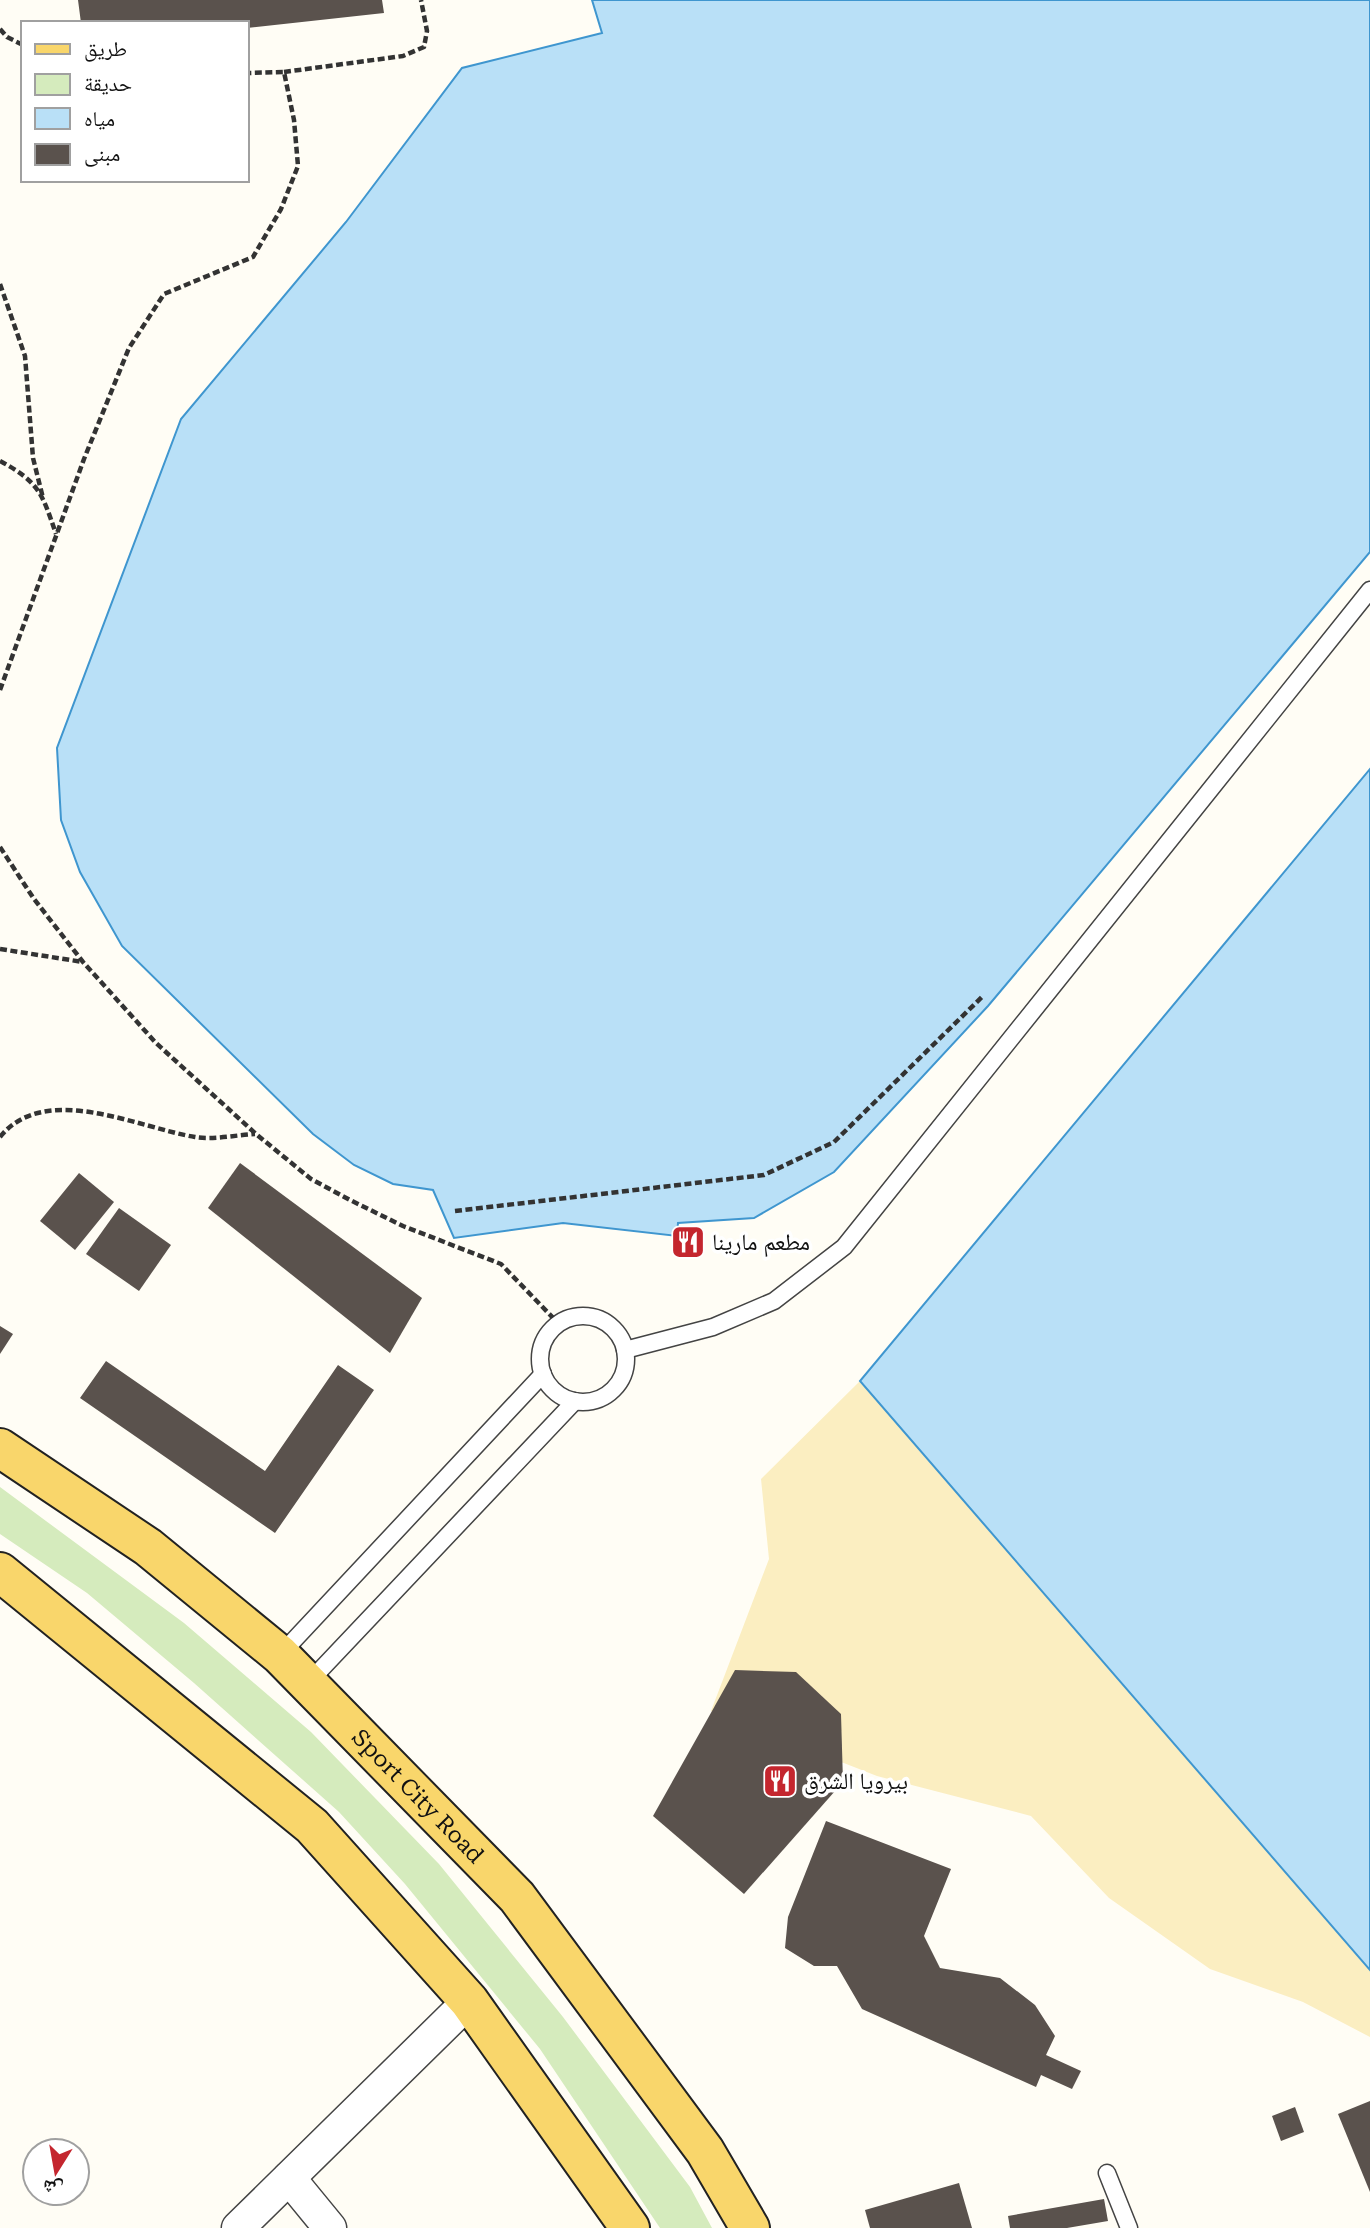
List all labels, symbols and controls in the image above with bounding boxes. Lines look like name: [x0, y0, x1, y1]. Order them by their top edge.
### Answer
legend: [21, 21, 248, 182]
text: طريق: [84, 37, 127, 62]
text: حديقة: [84, 72, 132, 96]
text: مياه: [84, 107, 115, 131]
text: مبنى: [84, 142, 120, 167]
restaurant icon: مطعم مارينا: [669, 1223, 707, 1261]
place label: مطعم مارينا: [712, 1229, 810, 1258]
street label: Sport City Road: [346, 1724, 489, 1869]
restaurant icon: بيرويا الشرق: [761, 1762, 799, 1800]
place label: بيرويا الشرق: [804, 1768, 908, 1795]
north arrow: [21, 2137, 91, 2207]
text: ش: [41, 2175, 65, 2201]

